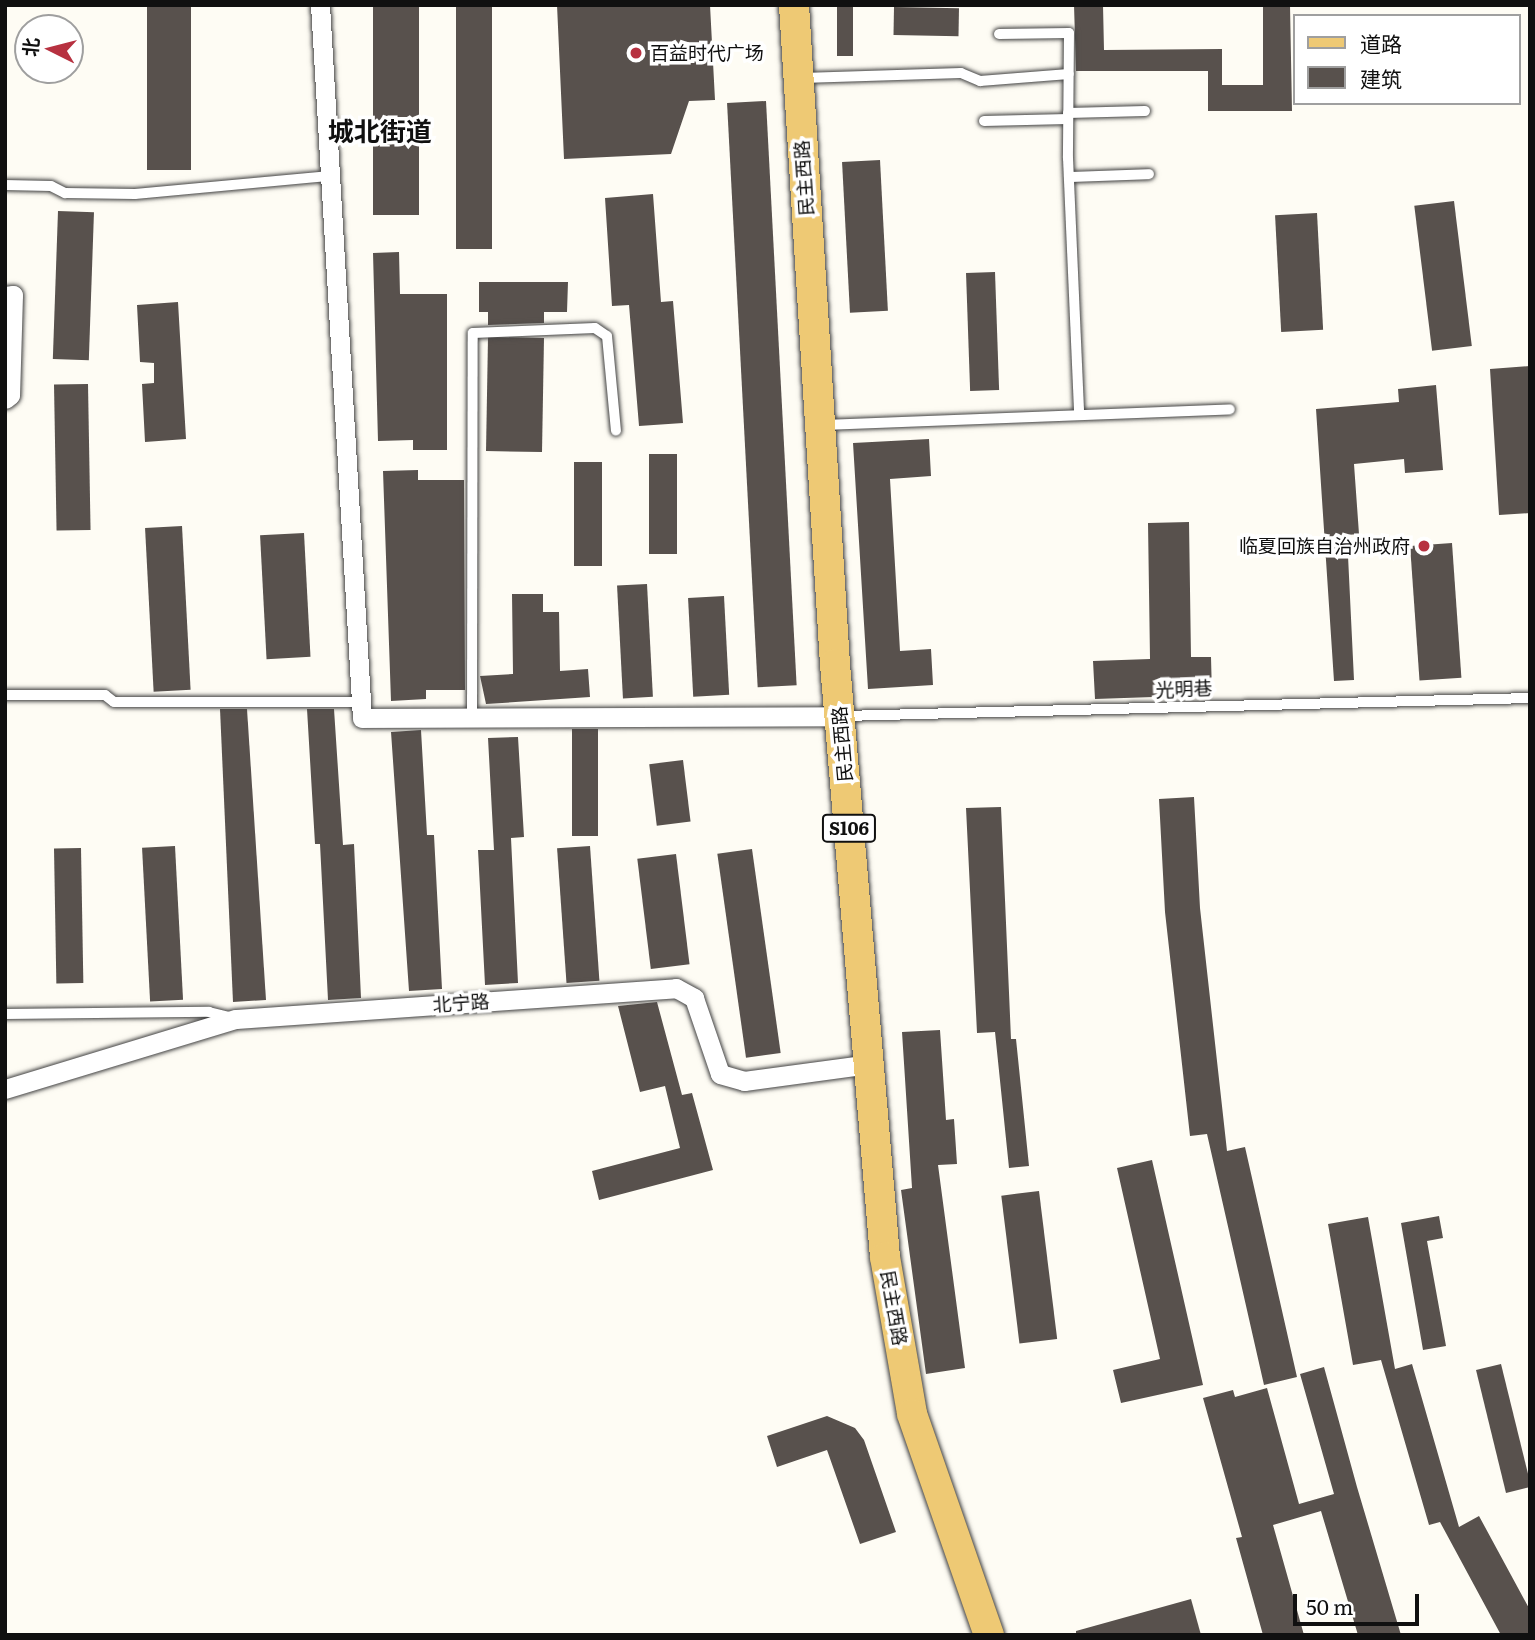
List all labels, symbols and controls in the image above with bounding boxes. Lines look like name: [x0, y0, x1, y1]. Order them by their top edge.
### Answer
north arrow: [14, 14, 84, 84]
legend: [1294, 14, 1521, 105]
text: 道路: [1360, 27, 1402, 58]
text: 北: [15, 36, 45, 58]
place label: 百益时代广场: [650, 42, 764, 64]
marker: 百益时代广场: [628, 45, 644, 61]
text: 建筑: [1360, 62, 1402, 93]
district label: 城北街道: [328, 114, 432, 146]
street label: 民主西路: [790, 139, 818, 217]
place label: 临夏回族自治州政府: [1239, 535, 1410, 557]
marker: 临夏回族自治州政府: [1416, 538, 1432, 554]
street label: 光明巷: [1155, 677, 1213, 701]
street label: 民主西路: [827, 705, 857, 783]
road number: S106: [821, 814, 877, 842]
street label: 北宁路: [432, 990, 490, 1016]
street label: 民主西路: [876, 1269, 912, 1347]
scale bar: [1297, 1580, 1423, 1624]
text: 50 m: [1306, 1590, 1353, 1621]

